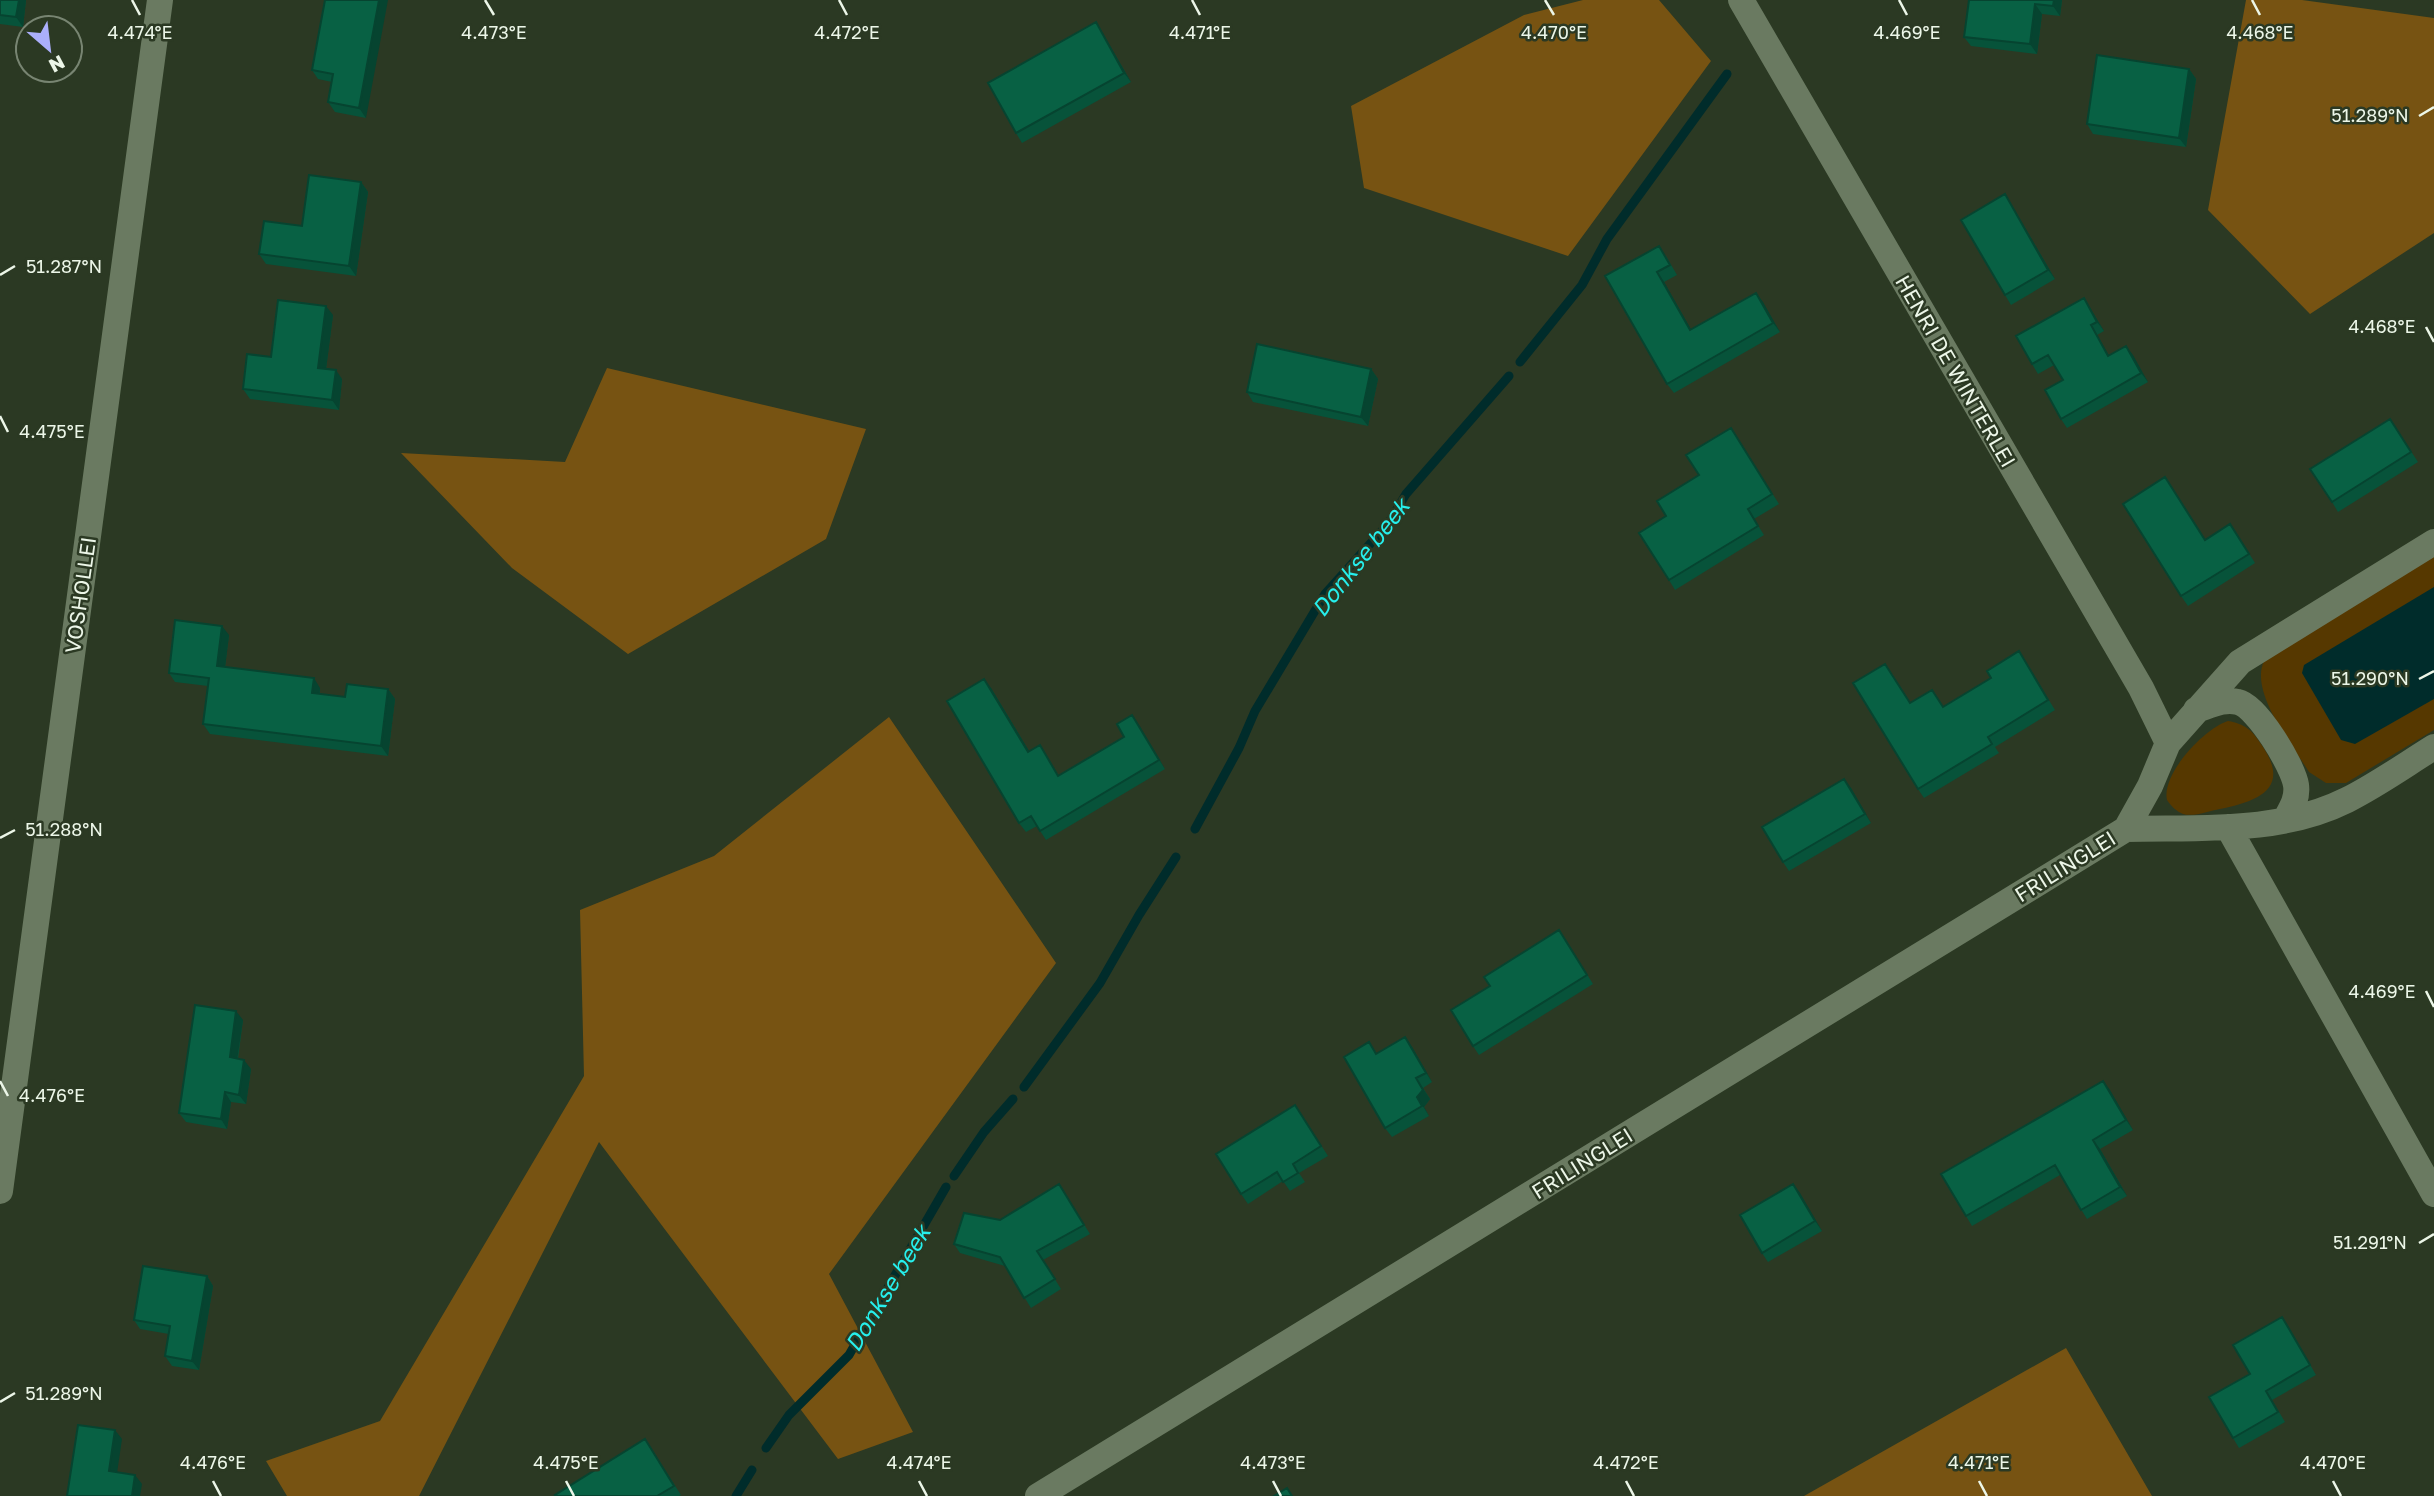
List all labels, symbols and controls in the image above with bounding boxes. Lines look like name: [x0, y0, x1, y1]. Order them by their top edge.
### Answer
north arrow: [14, 14, 84, 84]
text: 4.474°E: [108, 21, 172, 43]
text: 4.473°E: [461, 21, 527, 43]
text: 4.472°E: [814, 21, 880, 43]
text: 4.471°E: [1169, 21, 1231, 43]
text: 4.470°E: [1521, 21, 1587, 43]
text: 4.469°E: [1873, 21, 1941, 43]
text: 4.468°E: [2226, 21, 2294, 43]
text: N: [45, 51, 69, 78]
text: 51.289°N: [2331, 104, 2409, 126]
text: 51.287°N: [26, 255, 102, 277]
street label: HENRI DE WINTERLEI: [1890, 270, 2022, 472]
text: 4.468°E: [2348, 315, 2416, 337]
text: 4.475°E: [19, 420, 85, 442]
water label: Donkse beek: [1305, 491, 1416, 622]
street label: VOSHOLLEI: [59, 535, 101, 655]
text: 51.290°N: [2331, 667, 2409, 689]
text: 51.288°N: [25, 818, 103, 840]
street label: FRILINGLEI: [2010, 825, 2120, 907]
text: 4.469°E: [2348, 980, 2416, 1002]
text: 4.476°E: [19, 1084, 85, 1106]
street label: FRILINGLEI: [1527, 1122, 1637, 1204]
water label: Donkse beek: [838, 1218, 937, 1356]
text: 51.291°N: [2333, 1231, 2407, 1253]
text: 51.289°N: [25, 1382, 103, 1404]
text: 4.476°E: [180, 1451, 246, 1473]
text: 4.475°E: [533, 1451, 599, 1473]
text: 4.474°E: [887, 1451, 951, 1473]
text: 4.473°E: [1240, 1451, 1306, 1473]
text: 4.472°E: [1593, 1451, 1659, 1473]
text: 4.471°E: [1948, 1451, 2010, 1473]
text: 4.470°E: [2300, 1451, 2366, 1473]

